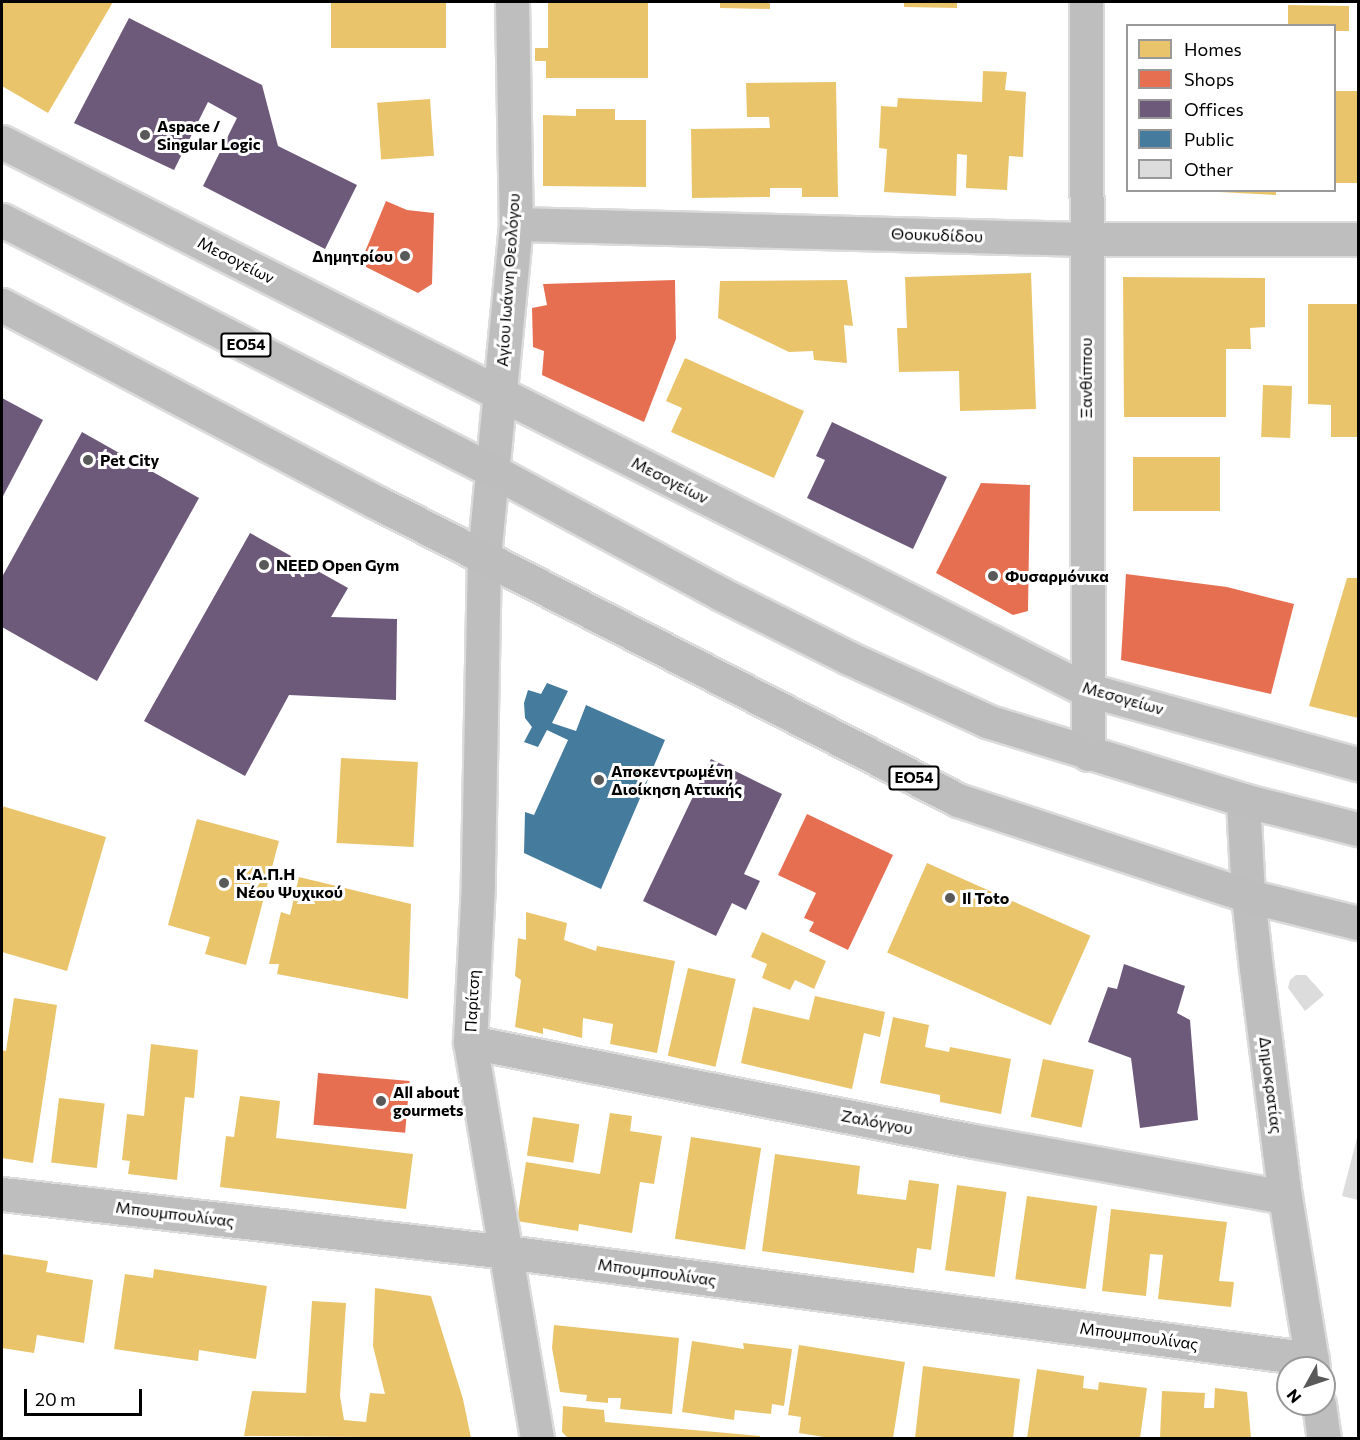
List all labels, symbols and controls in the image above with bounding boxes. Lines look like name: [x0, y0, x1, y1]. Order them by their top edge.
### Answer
legend: [1126, 24, 1336, 192]
text: Homes: [1184, 38, 1242, 60]
text: Shops: [1184, 68, 1234, 90]
text: Offices: [1184, 98, 1244, 120]
place label: Aspace / Singular Logic: [157, 116, 261, 154]
marker: Aspace / Singular Logic: [138, 128, 152, 142]
text: Public: [1184, 128, 1234, 150]
text: Other: [1184, 158, 1233, 180]
street label: Αγίου Ιωάννη Θεολόγου: [492, 193, 524, 367]
street label: Θουκυδίδου: [891, 224, 983, 246]
street label: Μεσογείων: [194, 232, 278, 288]
place label: Δημητρίου: [312, 246, 393, 266]
marker: Δημητρίου: [398, 249, 412, 263]
road number: ΕΟ54: [219, 333, 273, 357]
street label: Ξανθίππου: [1076, 338, 1096, 418]
place label: Pet City: [100, 450, 159, 470]
street label: Μεσογείων: [628, 452, 712, 508]
marker: Pet City: [81, 453, 95, 467]
place label: NEED Open Gym: [276, 555, 399, 575]
marker: NEED Open Gym: [257, 558, 271, 572]
place label: Φυσαρμόνικα: [1005, 566, 1109, 586]
marker: Φυσαρμόνικα: [986, 569, 1000, 583]
street label: Μεσογείων: [1080, 677, 1166, 719]
place label: Αποκεντρωμένη Διοίκηση Αττικής: [611, 761, 742, 799]
road number: ΕΟ54: [887, 766, 941, 790]
marker: Αποκεντρωμένη Διοίκηση Αττικής: [592, 773, 606, 787]
place label: Κ.Α.Π.Η Νέου Ψυχικού: [236, 864, 343, 902]
marker: Κ.Α.Π.Η Νέου Ψυχικού: [217, 876, 231, 890]
place label: Il Toto: [962, 888, 1009, 908]
marker: Il Toto: [943, 891, 957, 905]
street label: Παρίτση: [461, 969, 483, 1033]
street label: Δημοκρατίας: [1256, 1035, 1286, 1135]
place label: All about gourmets: [393, 1082, 463, 1120]
marker: All about gourmets: [374, 1094, 388, 1108]
street label: Ζαλόγγου: [840, 1106, 914, 1138]
street label: Μπουμπουλίνας: [115, 1197, 235, 1231]
street label: Μπουμπουλίνας: [597, 1254, 717, 1290]
street label: Μπουμπουλίνας: [1079, 1318, 1199, 1354]
north arrow: [1276, 1356, 1336, 1416]
scale bar: [27, 1377, 146, 1415]
text: N: [1282, 1386, 1304, 1407]
text: 20 m: [35, 1388, 76, 1410]

